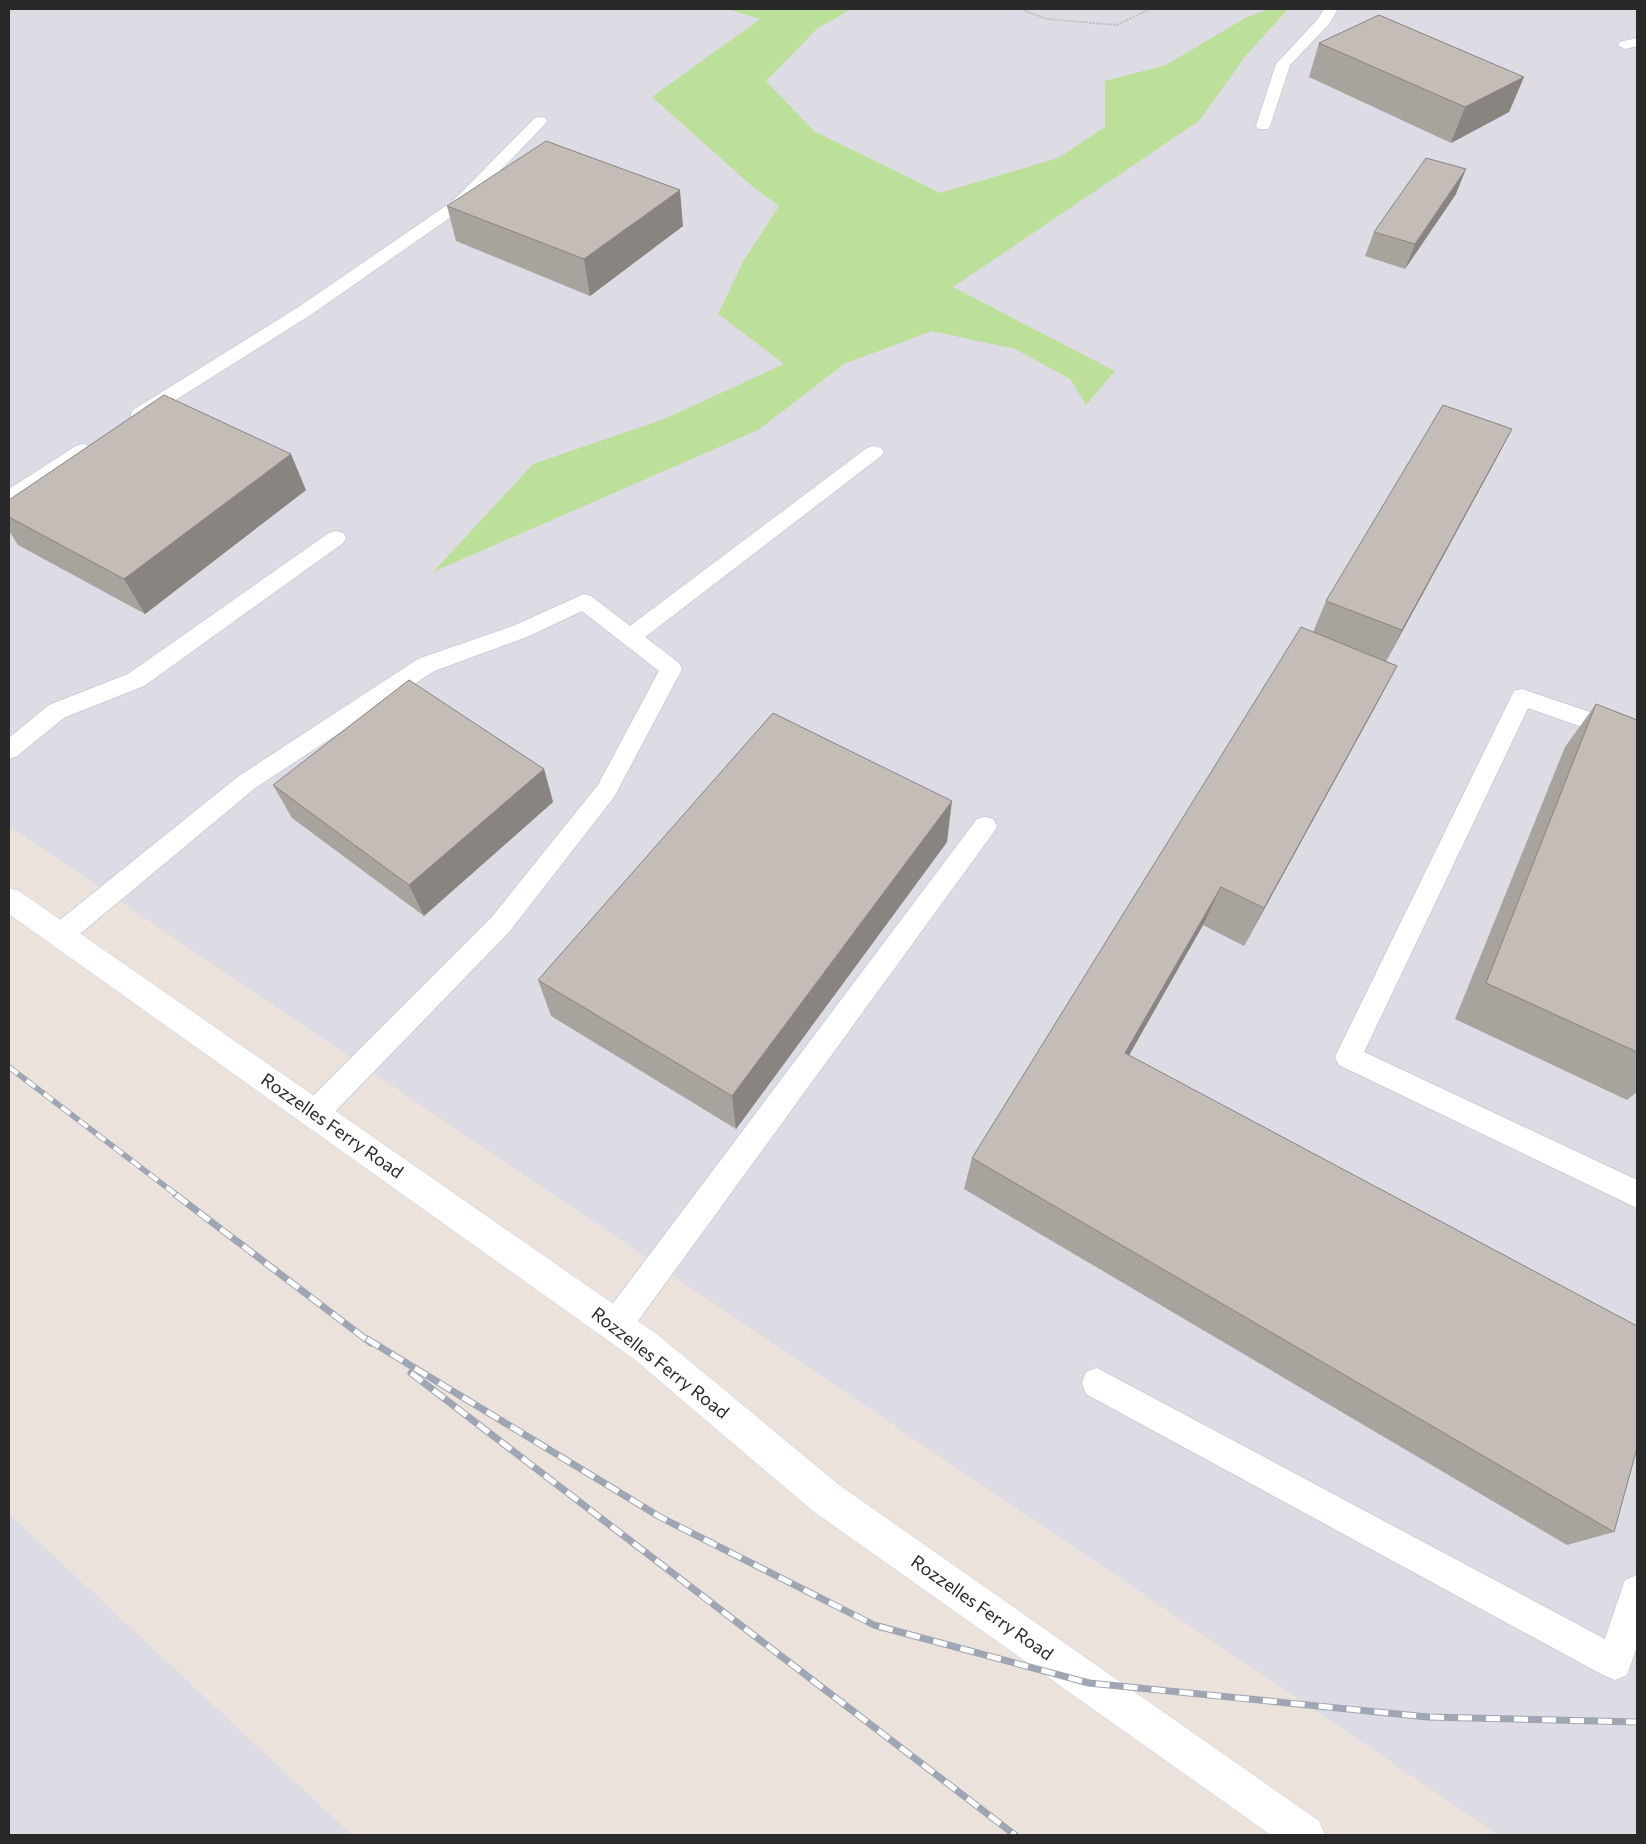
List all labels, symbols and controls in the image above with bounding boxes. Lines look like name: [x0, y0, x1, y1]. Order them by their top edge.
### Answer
street label: Rozzelles Ferry Road: [257, 1068, 408, 1183]
street label: Rozzelles Ferry Road: [587, 1302, 734, 1423]
street label: Rozzelles Ferry Road: [907, 1550, 1058, 1665]

